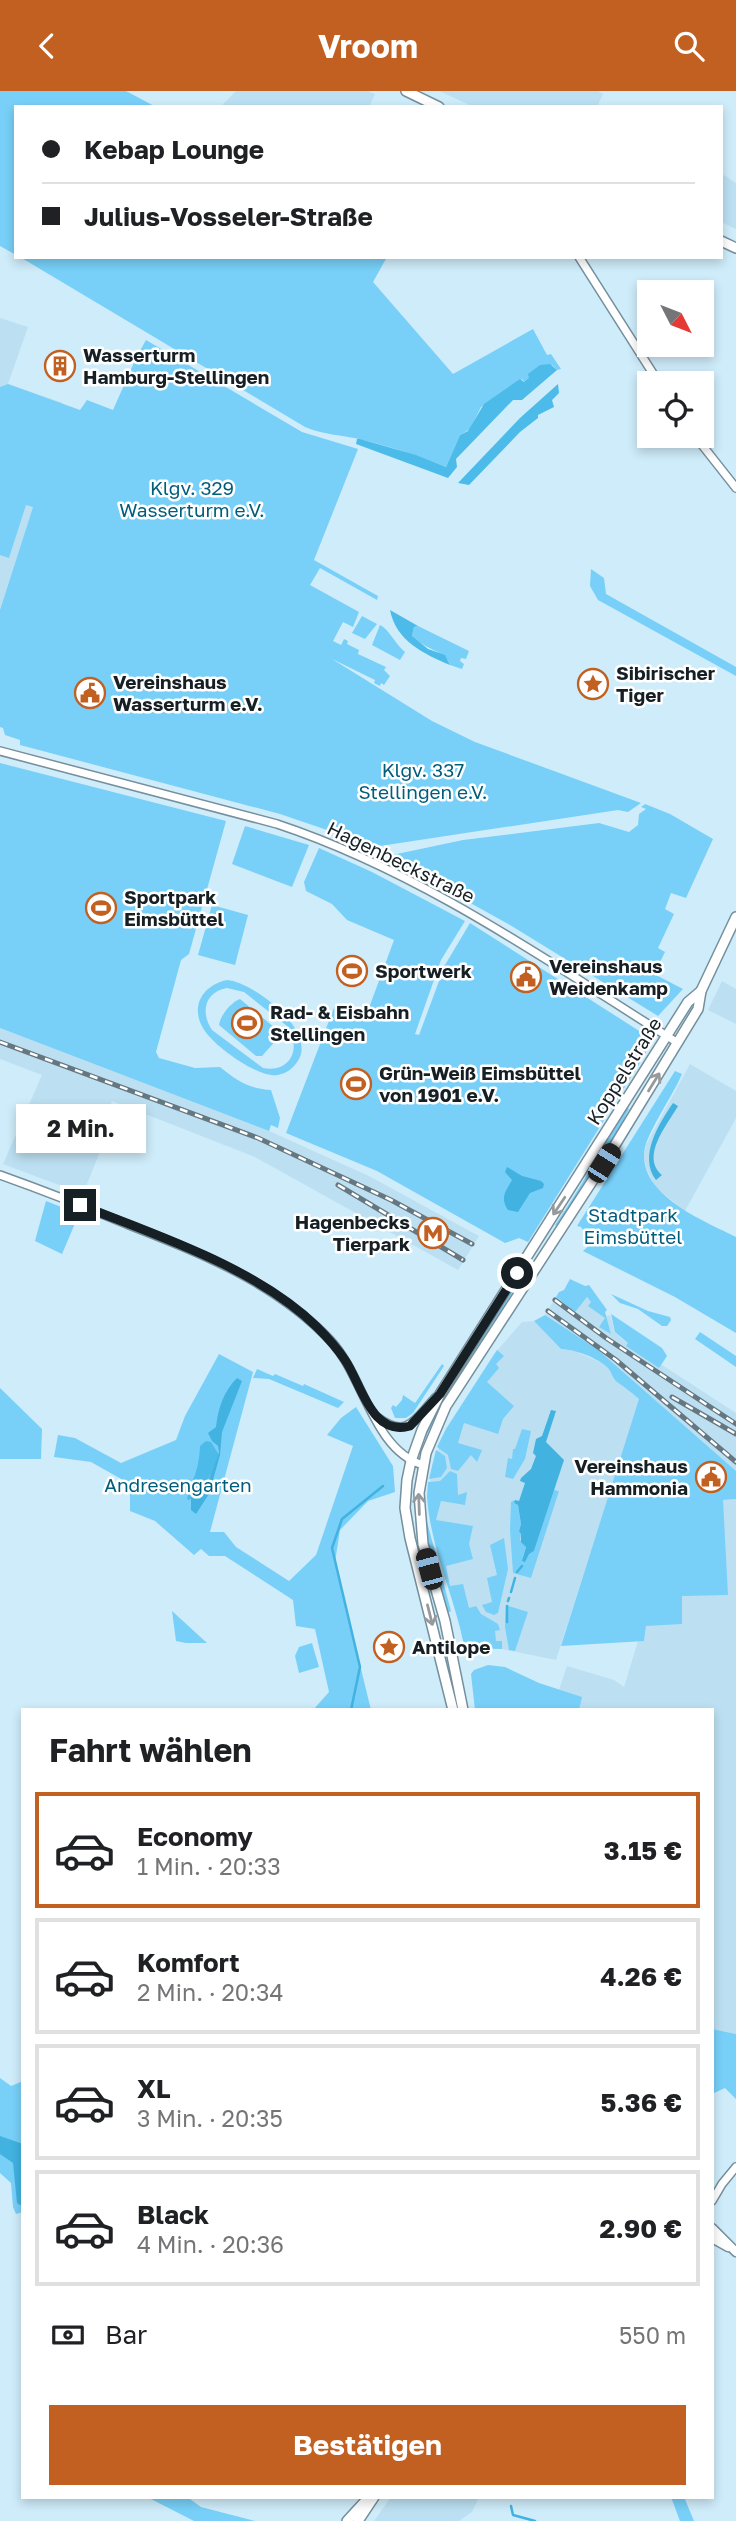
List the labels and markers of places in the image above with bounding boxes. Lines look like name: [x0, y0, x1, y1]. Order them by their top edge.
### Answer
place label: Wasserturm Hamburg-Stellingen: [83, 343, 269, 388]
building icon: Wasserturm Hamburg-Stellingen: [43, 349, 77, 383]
place label: Sibirischer Tiger: [616, 661, 716, 706]
place icon: Sibirischer Tiger: [576, 667, 610, 701]
place label: Vereinshaus Wasserturm e.V.: [113, 670, 263, 715]
public building icon: Vereinshaus Wasserturm e.V.: [73, 676, 107, 710]
place label: Sportpark Eimsbüttel: [124, 885, 224, 930]
sports icon: Sportpark Eimsbüttel: [84, 891, 118, 925]
sports icon: Sportwerk: [335, 954, 369, 988]
place label: Vereinshaus Weidenkamp: [549, 954, 668, 999]
place label: Sportwerk: [375, 959, 472, 982]
public building icon: Vereinshaus Weidenkamp: [509, 960, 543, 994]
place label: Rad- & Eisbahn Stellingen: [270, 1000, 409, 1045]
sports icon: Rad- & Eisbahn Stellingen: [230, 1006, 264, 1040]
place label: Grün-Weiß Eimsbüttel von 1901 e.V.: [379, 1061, 581, 1106]
sports icon: Grün-Weiß Eimsbüttel von 1901 e.V.: [339, 1067, 373, 1101]
place label: Hagenbecks Tierpark: [295, 1210, 410, 1255]
metro station icon: Hagenbecks Tierpark: [416, 1216, 450, 1250]
place label: Vereinshaus Hammonia: [574, 1454, 688, 1499]
public building icon: Vereinshaus Hammonia: [694, 1460, 728, 1494]
place icon: Antilope: [372, 1630, 406, 1664]
place label: Antilope: [412, 1635, 490, 1658]

